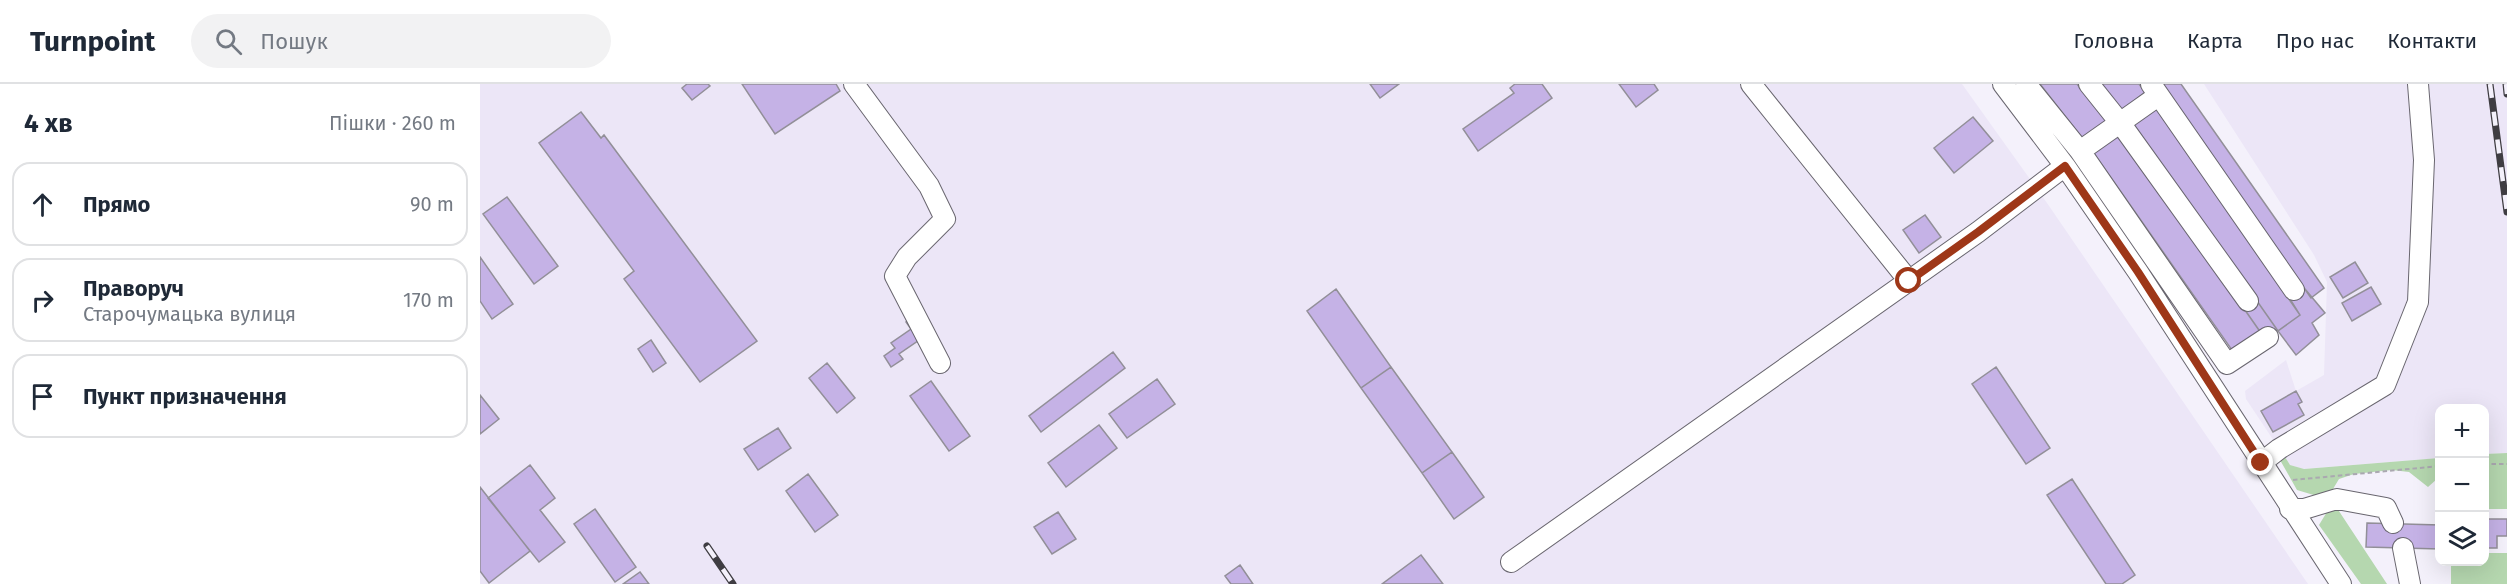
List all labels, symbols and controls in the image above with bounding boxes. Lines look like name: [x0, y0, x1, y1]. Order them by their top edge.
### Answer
search box: [191, 14, 611, 68]
text: Turnpoint: [30, 25, 155, 58]
icon: search: [212, 25, 245, 58]
text: Пошук: [260, 28, 328, 55]
text: Головна: [2073, 28, 2154, 54]
text: Карта: [2187, 28, 2243, 54]
text: Про нас: [2276, 28, 2354, 54]
text: Контакти: [2387, 28, 2477, 54]
text: 4 хв: [24, 108, 73, 139]
text: Пішки · 260 m: [329, 111, 456, 135]
icon: ahead: [26, 188, 59, 221]
text: Прямо: [83, 191, 150, 218]
text: 90 m: [410, 192, 454, 216]
route start: [1895, 267, 1921, 293]
text: Праворуч: [83, 275, 184, 302]
icon: right: [26, 284, 59, 317]
text: 170 m: [403, 288, 454, 312]
text: Старочумацька вулиця: [83, 302, 296, 326]
icon: arrive: [26, 380, 59, 413]
text: Пункт призначення: [83, 383, 287, 410]
map controls: [2435, 404, 2489, 566]
button: +: [2435, 404, 2489, 458]
route end: [2247, 449, 2273, 475]
button: −: [2435, 458, 2489, 512]
button: layers: [2435, 512, 2489, 566]

